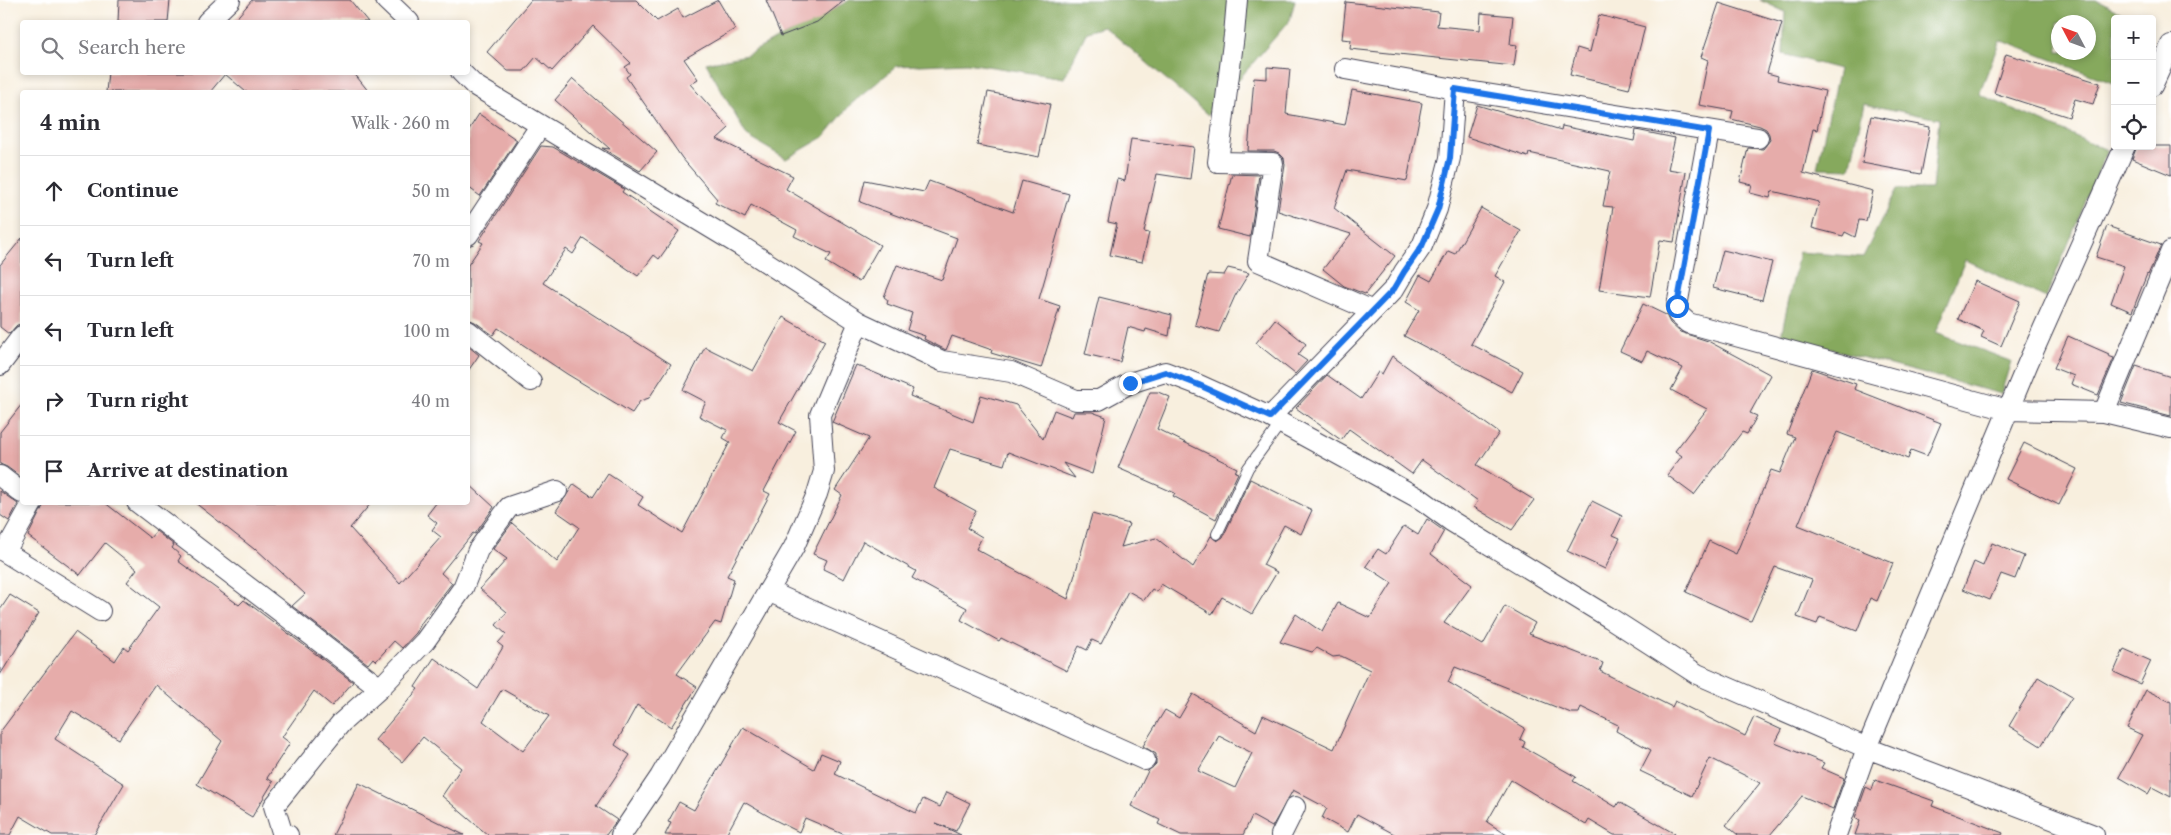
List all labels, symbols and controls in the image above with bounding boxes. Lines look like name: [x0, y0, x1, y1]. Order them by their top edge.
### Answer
north arrow: [2051, 15, 2096, 60]
map controls: [2111, 15, 2156, 150]
button: +: [2111, 15, 2156, 60]
search box: [20, 20, 470, 75]
icon: search: [38, 34, 66, 62]
text: Search here: [78, 36, 186, 59]
button: −: [2111, 60, 2156, 105]
button: locate: [2111, 105, 2156, 150]
text: 4 min: [40, 110, 101, 135]
text: Walk · 260 m: [351, 113, 450, 133]
icon: ahead: [40, 177, 68, 205]
text: Continue: [87, 179, 179, 202]
text: 50 m: [412, 181, 450, 201]
icon: left: [40, 247, 68, 275]
text: Turn left: [87, 249, 174, 272]
text: 70 m: [413, 251, 450, 271]
route start: [1666, 295, 1689, 318]
icon: left: [40, 317, 68, 345]
text: Turn left: [87, 319, 174, 342]
text: 100 m: [404, 321, 450, 341]
route end: [1119, 372, 1142, 395]
icon: right: [40, 387, 68, 415]
text: Turn right: [87, 389, 188, 412]
text: 40 m: [411, 391, 450, 411]
icon: arrive: [40, 457, 68, 485]
text: Arrive at destination: [87, 459, 288, 482]

